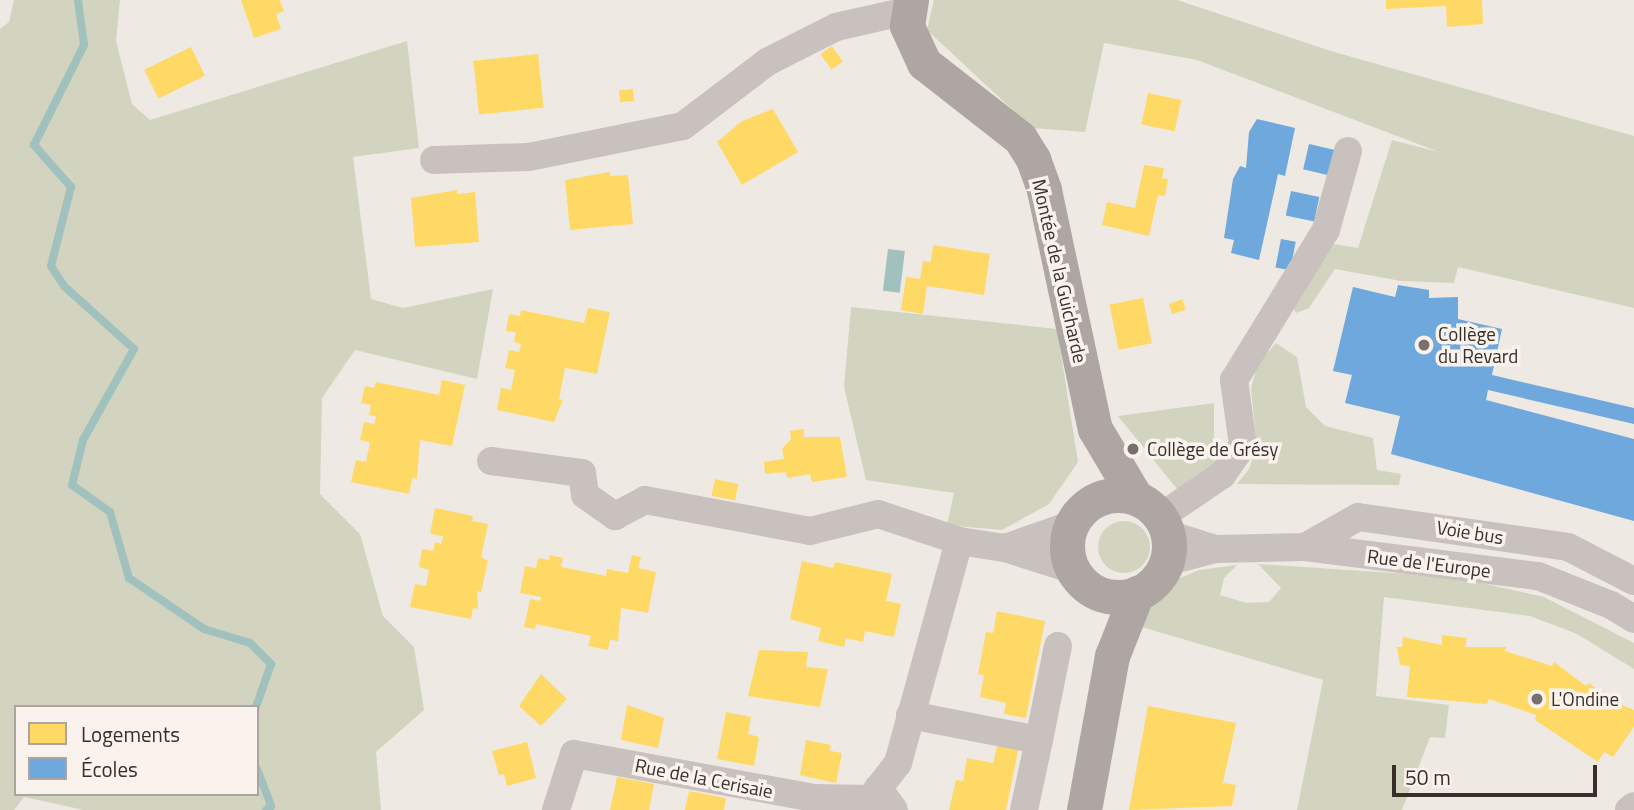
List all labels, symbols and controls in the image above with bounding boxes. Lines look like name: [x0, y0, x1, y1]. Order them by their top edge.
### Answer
street label: Montée de la Guicharde: [1028, 177, 1092, 365]
place label: Collège du Revard: [1438, 323, 1518, 367]
marker: Collège du Revard: [1416, 337, 1432, 353]
place label: Collège de Grésy: [1147, 438, 1278, 460]
marker: Collège de Grésy: [1125, 441, 1141, 457]
street label: Voie bus: [1435, 515, 1505, 549]
street label: Rue de l'Europe: [1366, 544, 1492, 582]
place label: L'Ondine: [1551, 688, 1619, 710]
marker: L'Ondine: [1529, 691, 1545, 707]
legend: [14, 705, 259, 796]
text: Logements: [81, 718, 180, 750]
scale bar: [1396, 750, 1601, 794]
text: Écoles: [81, 753, 138, 785]
street label: Rue de la Cerisaie: [633, 753, 775, 803]
text: 50 m: [1405, 761, 1451, 793]

